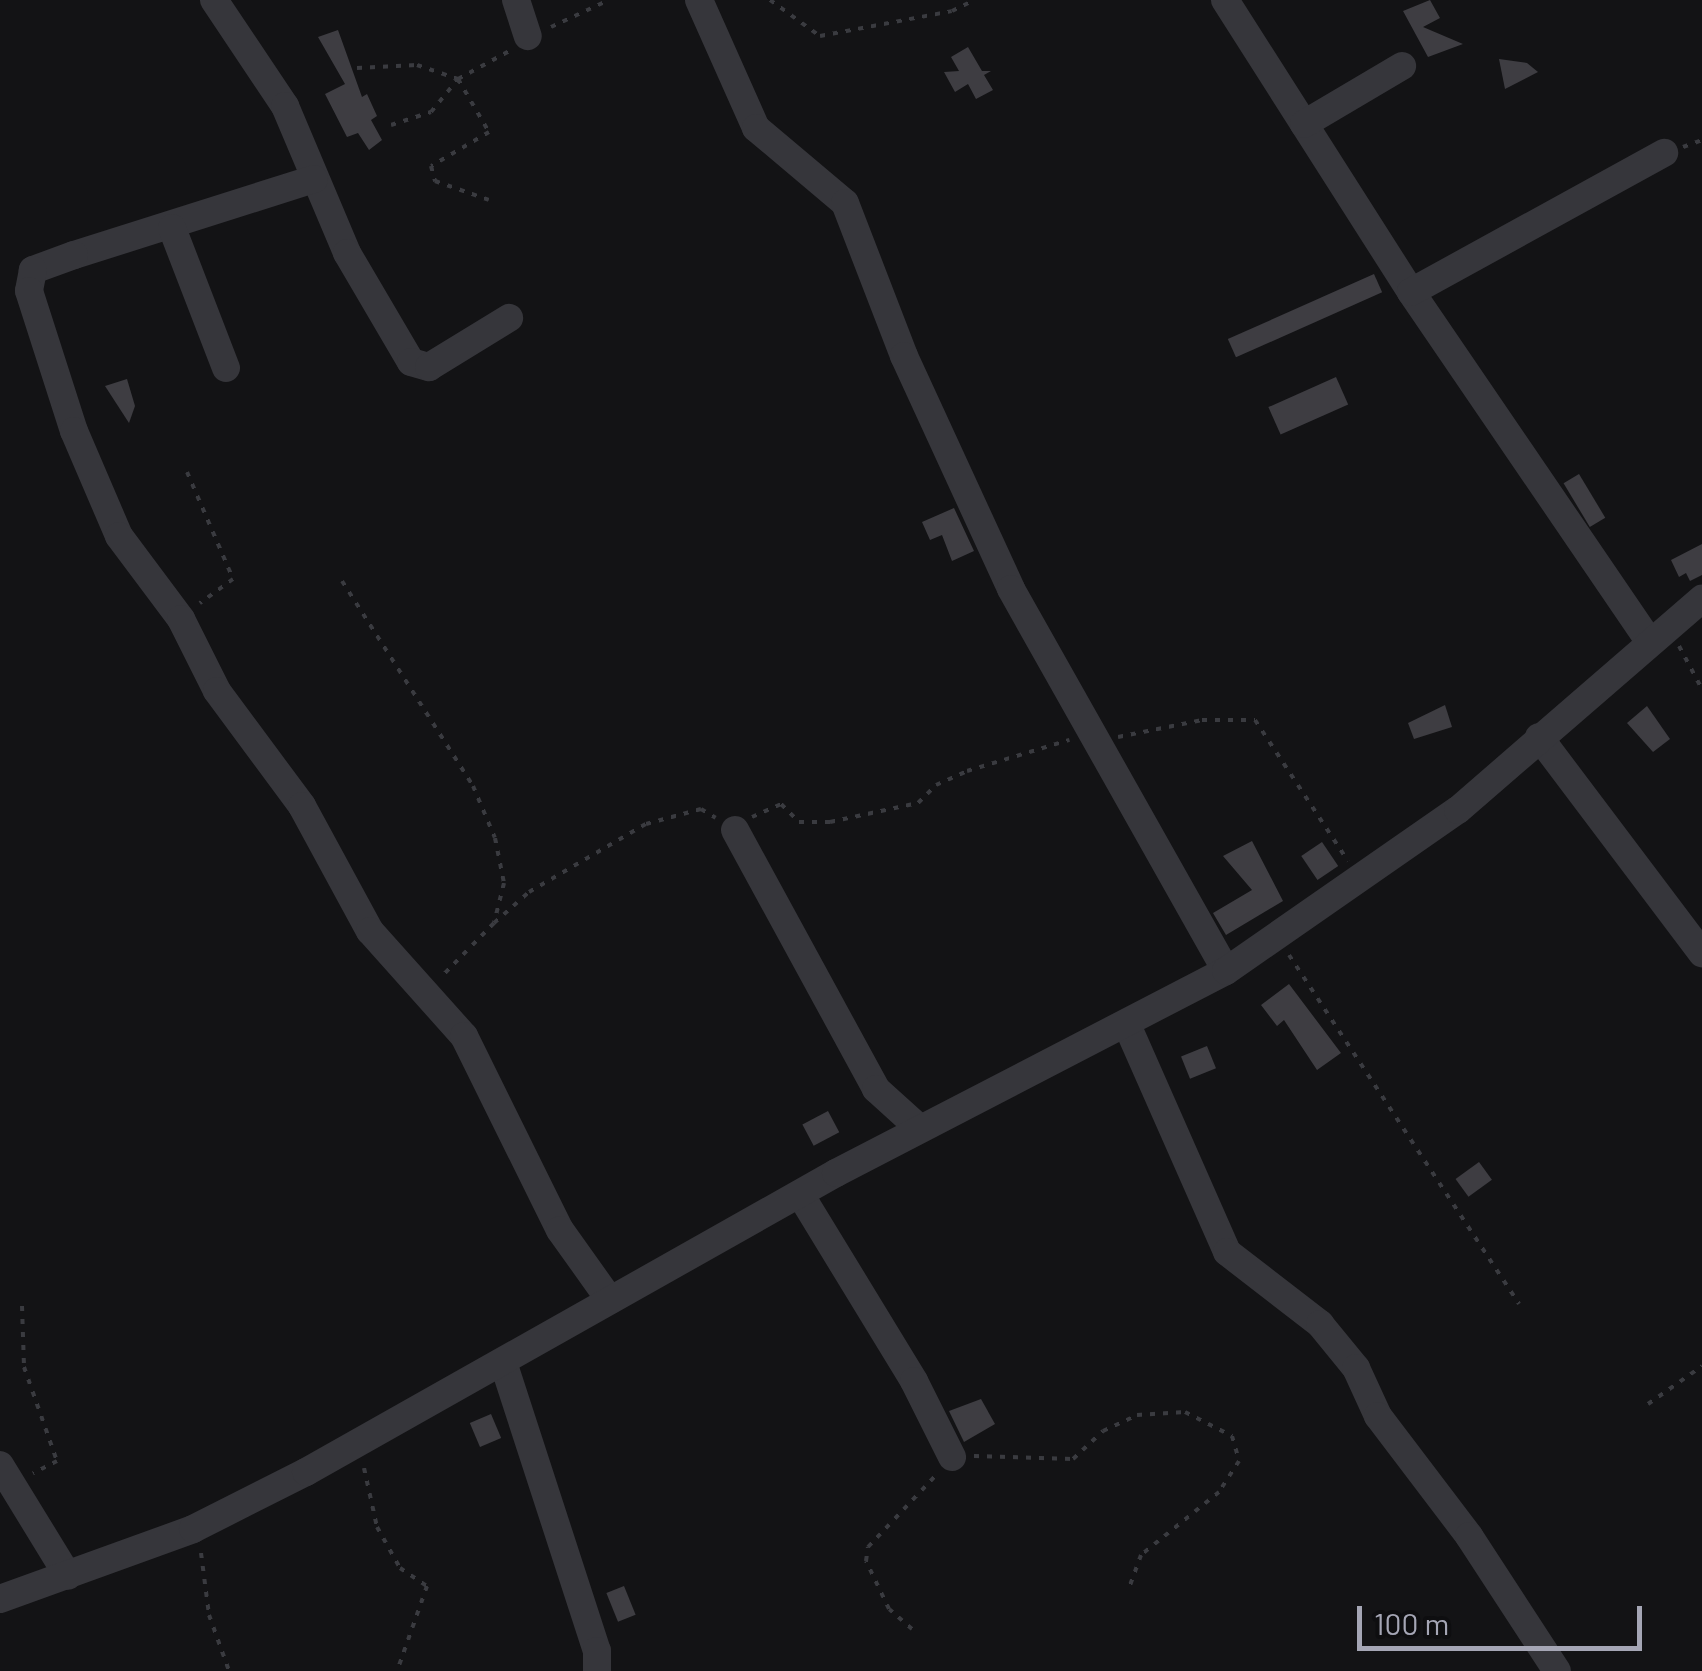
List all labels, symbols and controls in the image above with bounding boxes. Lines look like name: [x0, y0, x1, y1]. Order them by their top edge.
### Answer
scale bar: [1362, 1586, 1647, 1648]
text: 100 m: [1374, 1605, 1449, 1641]

